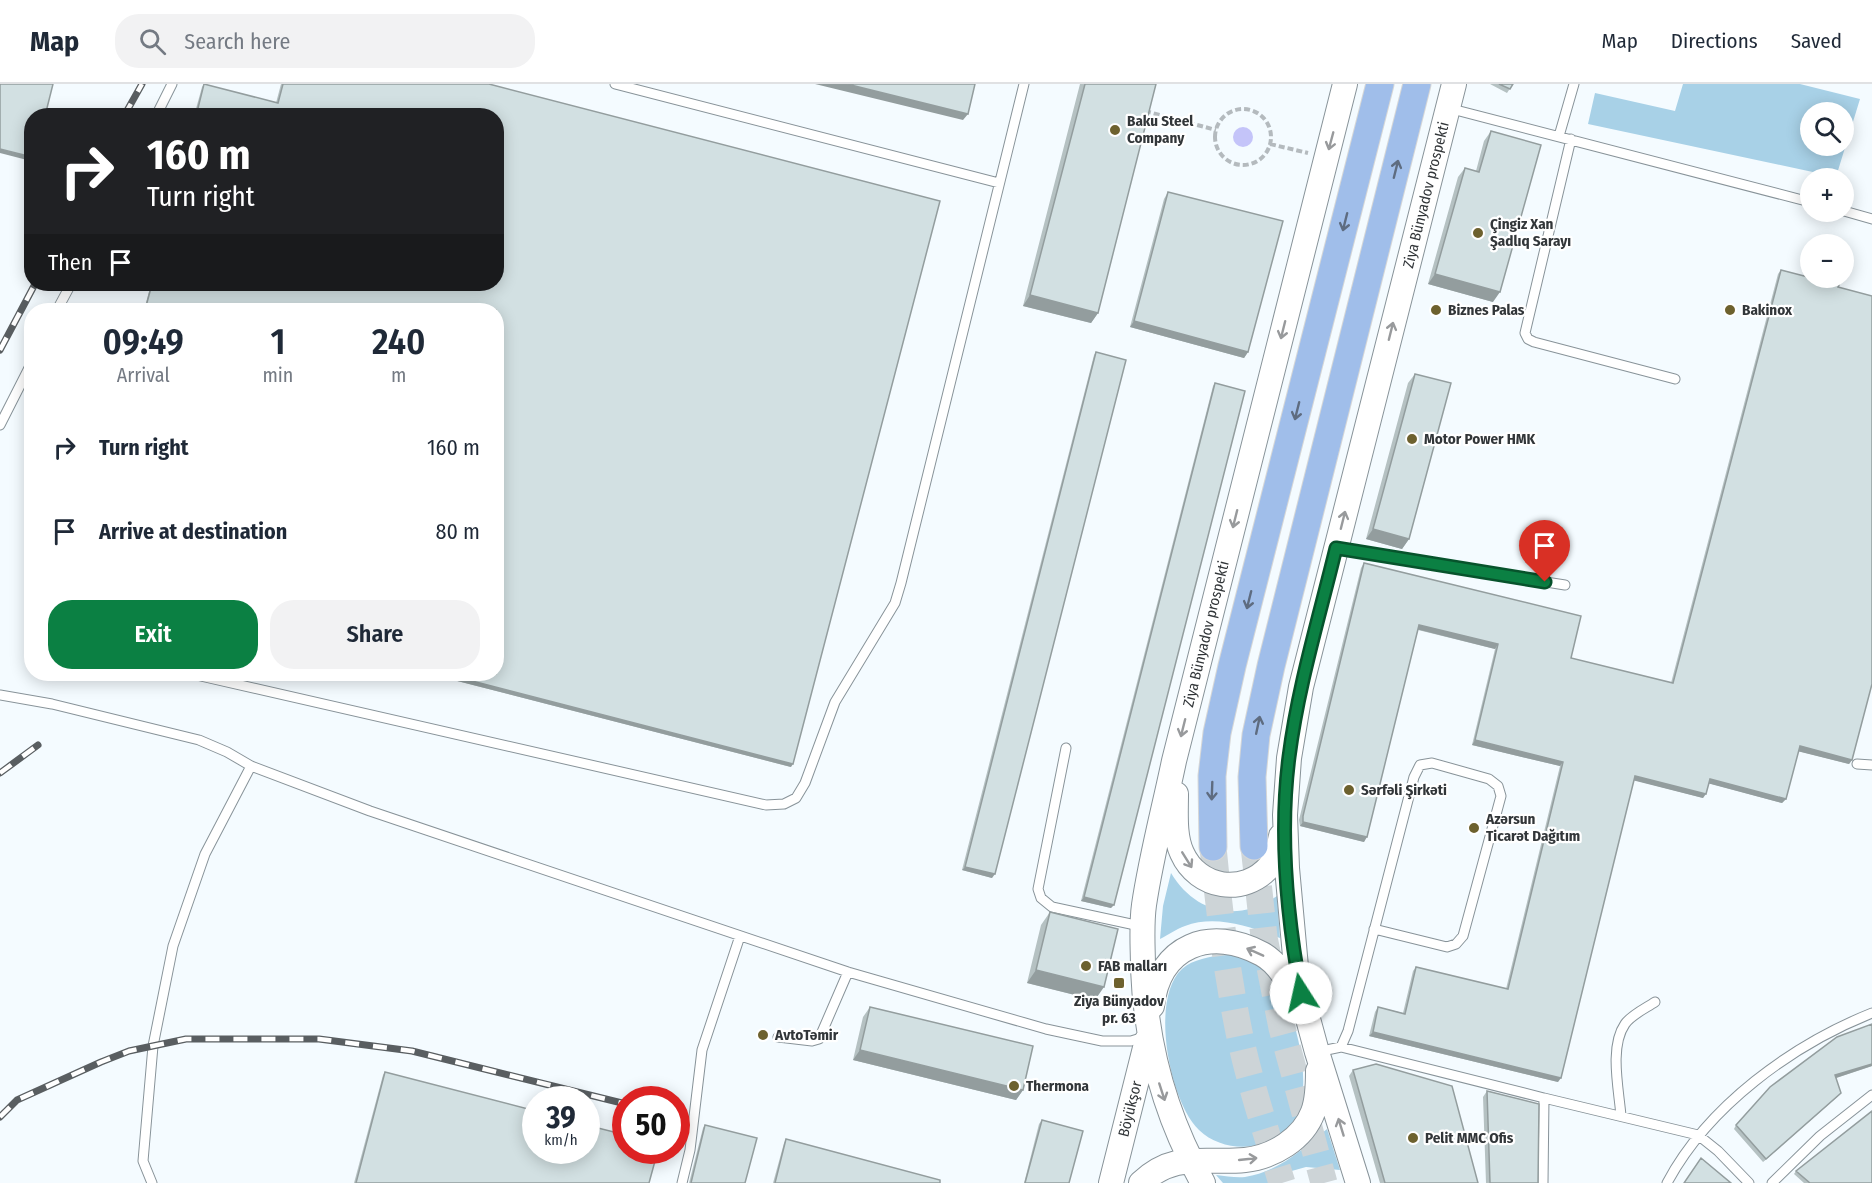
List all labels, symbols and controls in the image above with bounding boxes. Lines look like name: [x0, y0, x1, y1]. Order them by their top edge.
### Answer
search box: [115, 14, 535, 68]
text: Map: [30, 25, 79, 58]
icon: search: [136, 25, 169, 58]
text: Search here: [184, 28, 290, 55]
text: Map: [1601, 28, 1638, 54]
text: Directions: [1671, 28, 1758, 54]
text: Saved: [1791, 28, 1842, 54]
map controls: [1800, 102, 1854, 288]
button: search: [1800, 102, 1854, 156]
place label: Baku Steel Company: [1127, 112, 1194, 147]
street label: Ziya Bünyadov prospekti: [1399, 120, 1453, 270]
marker: Baku Steel Company: [1108, 123, 1122, 137]
text: 160 m: [147, 130, 250, 180]
one-way arrow: [1324, 131, 1336, 150]
icon: right: [48, 132, 126, 210]
one-way arrow: [1390, 160, 1402, 179]
button: +: [1800, 168, 1854, 222]
text: Turn right: [147, 181, 255, 213]
one-way arrow: [1339, 212, 1351, 231]
place label: Çingiz Xan Şadlıq Sarayı: [1490, 215, 1571, 251]
marker: Çingiz Xan Şadlıq Sarayı: [1471, 226, 1485, 240]
button: −: [1800, 234, 1854, 288]
icon: arrive: [104, 246, 137, 279]
text: Then: [48, 249, 92, 276]
place label: Biznes Palas: [1448, 301, 1525, 319]
place label: Bakinox: [1742, 301, 1793, 319]
marker: Biznes Palas: [1429, 303, 1443, 317]
marker: Bakinox: [1723, 303, 1737, 317]
text: 09:49: [103, 320, 184, 364]
text: 1: [270, 320, 285, 364]
text: 240: [372, 320, 425, 364]
one-way arrow: [1276, 320, 1288, 339]
one-way arrow: [1386, 322, 1398, 341]
text: Arrival: [117, 363, 170, 387]
text: min: [262, 363, 293, 387]
text: m: [391, 363, 406, 387]
one-way arrow: [1291, 401, 1302, 420]
place label: Motor Power HMK: [1424, 430, 1536, 448]
icon: right: [48, 431, 81, 464]
marker: Motor Power HMK: [1405, 432, 1419, 446]
text: Turn right: [99, 434, 188, 461]
text: 160 m: [427, 434, 480, 461]
one-way arrow: [1229, 509, 1241, 528]
one-way arrow: [1338, 511, 1350, 530]
icon: arrive: [48, 515, 81, 548]
text: Arrive at destination: [99, 518, 287, 545]
text: 80 m: [435, 518, 480, 545]
pin: [1519, 520, 1570, 582]
icon: arrive: [1528, 529, 1561, 562]
street label: Ziya Bünyadov prospekti: [1179, 559, 1233, 709]
one-way arrow: [1242, 590, 1254, 609]
button: Exit: [48, 600, 258, 669]
button: Share: [270, 600, 480, 669]
one-way arrow: [1253, 716, 1264, 735]
one-way arrow: [1176, 719, 1188, 738]
one-way arrow: [1206, 780, 1217, 800]
place label: Sərfəli Şirkəti: [1361, 781, 1447, 800]
marker: Sərfəli Şirkəti: [1342, 783, 1356, 797]
place label: Azərsun Ticarət Dağıtım: [1485, 810, 1580, 845]
marker: Azərsun Ticarət Dağıtım: [1467, 821, 1481, 835]
one-way arrow: [1180, 851, 1193, 868]
one-way arrow: [1247, 946, 1265, 957]
place label: FAB malları: [1098, 957, 1167, 975]
marker: FAB malları: [1079, 959, 1093, 973]
position arrow: [1269, 961, 1333, 1025]
marker: Ziya Bünyadov pr. 63: [1112, 976, 1126, 990]
place label: Ziya Bünyadov pr. 63: [1074, 992, 1165, 1027]
place label: AvtoTəmir: [774, 1026, 839, 1044]
marker: AvtoTəmir: [756, 1028, 770, 1042]
place label: Thermona: [1026, 1077, 1090, 1095]
street label: Böyükşor: [1114, 1078, 1146, 1139]
marker: Thermona: [1007, 1079, 1021, 1093]
one-way arrow: [1157, 1082, 1168, 1101]
speed limit sign: 50: [612, 1086, 690, 1164]
text: 39: [546, 1100, 576, 1136]
one-way arrow: [1335, 1118, 1346, 1137]
place label: Pelit MMC Ofis: [1425, 1129, 1514, 1147]
text: km/h: [544, 1131, 578, 1149]
marker: Pelit MMC Ofis: [1406, 1131, 1420, 1145]
one-way arrow: [1238, 1153, 1258, 1164]

